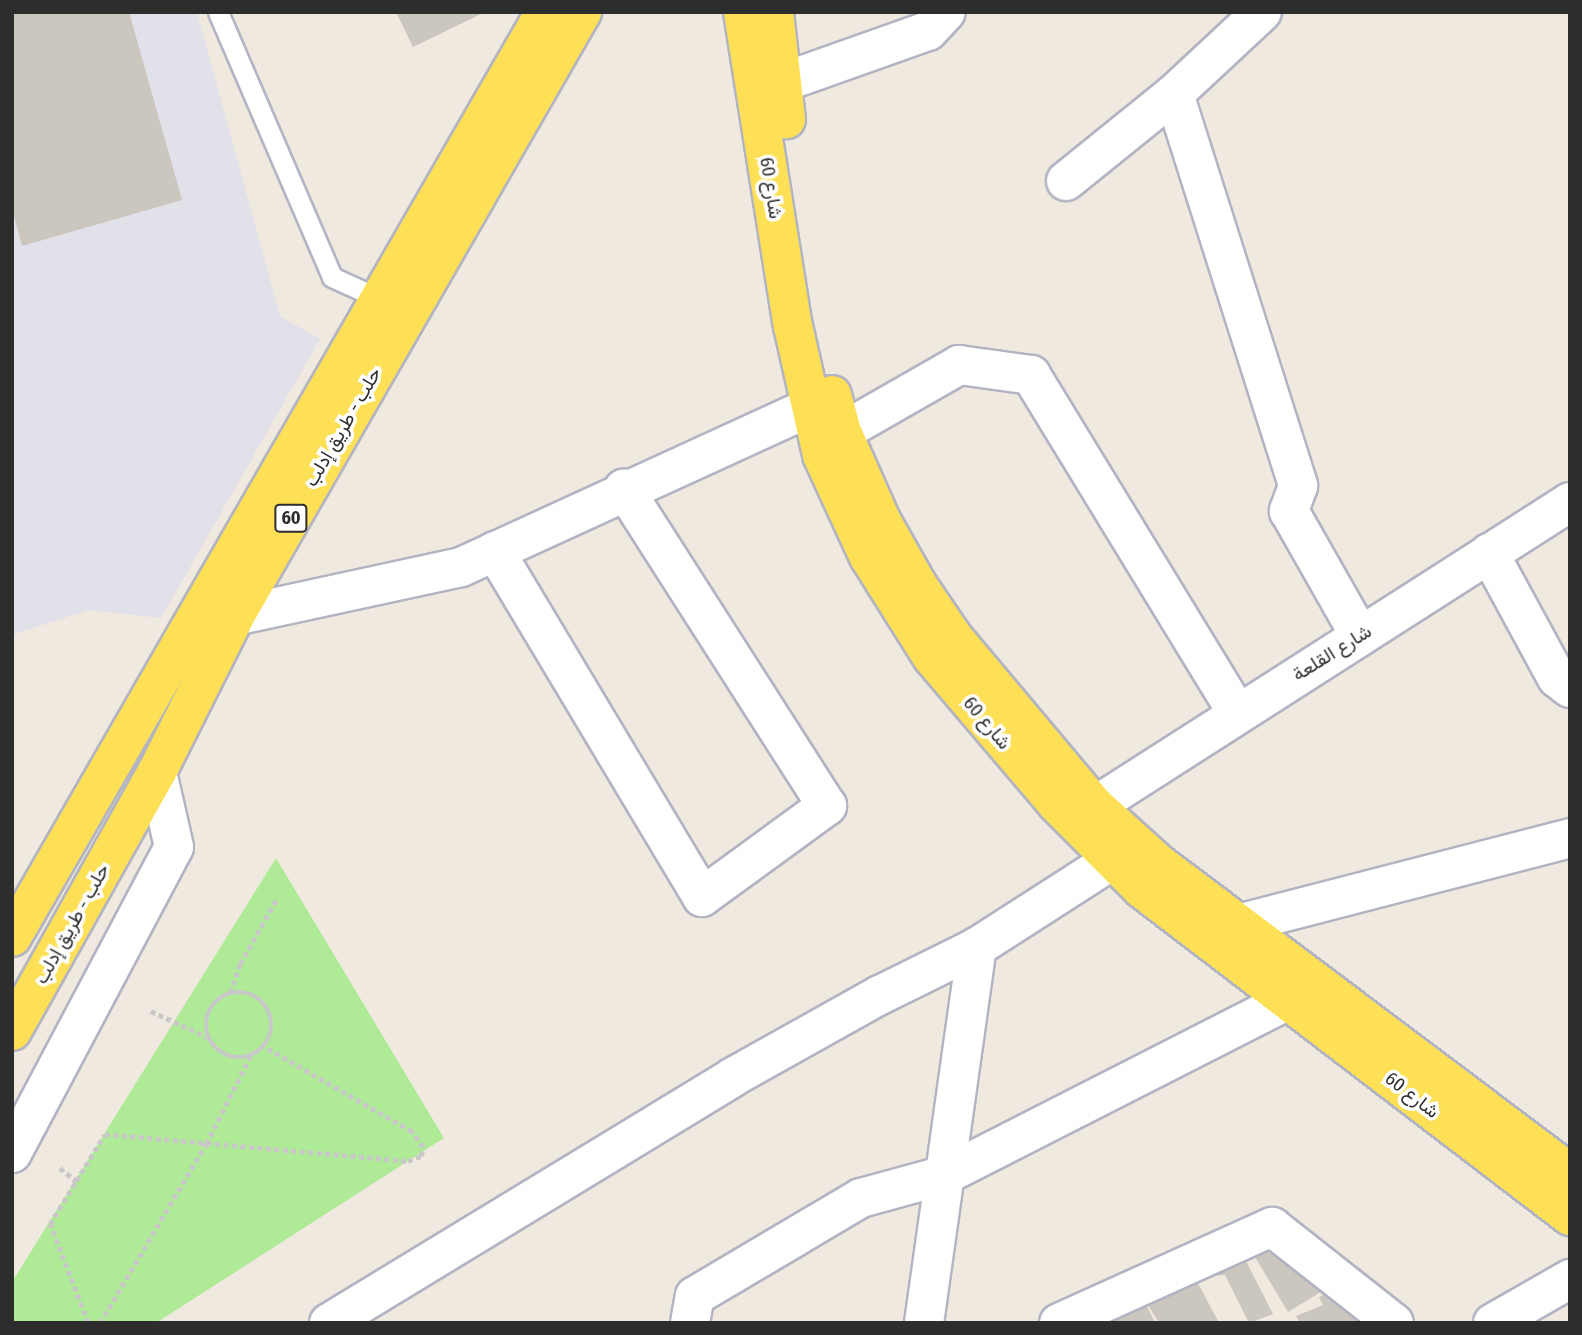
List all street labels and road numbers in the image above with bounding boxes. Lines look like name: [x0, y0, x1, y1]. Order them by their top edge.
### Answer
street label: شارع 60: [755, 156, 787, 220]
street label: حلب - طريق إدلب: [300, 363, 386, 491]
road number: 60: [274, 504, 308, 532]
street label: شارع القلعة: [1288, 620, 1376, 686]
street label: شارع 60: [958, 692, 1016, 754]
street label: حلب - طريق إدلب: [30, 860, 114, 988]
street label: شارع 60: [1381, 1067, 1443, 1123]

